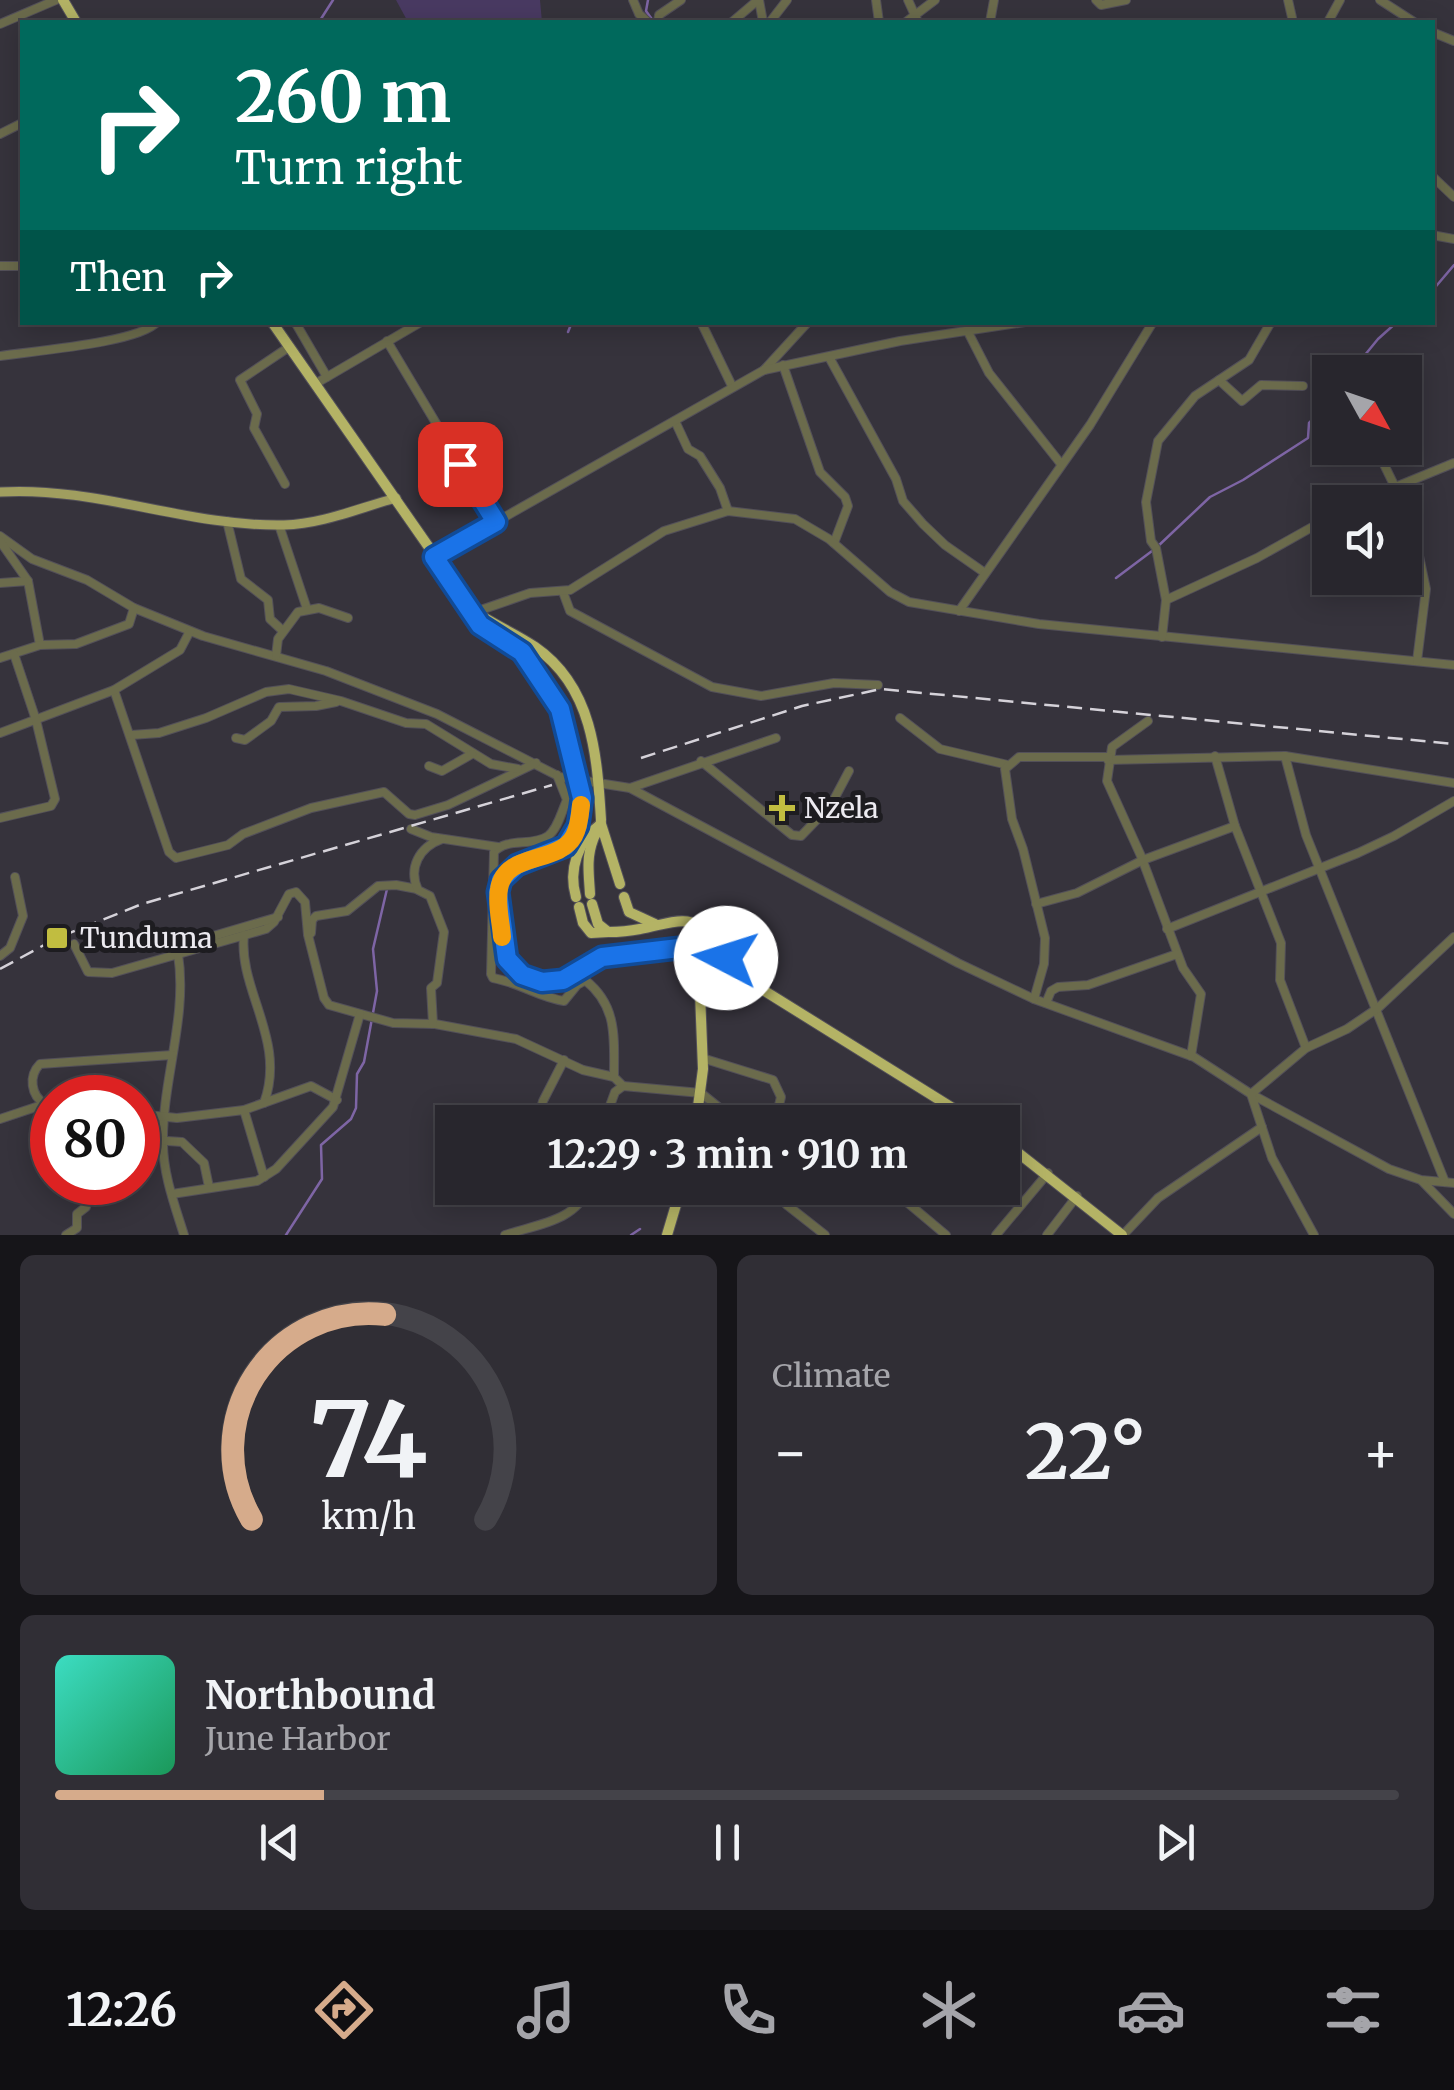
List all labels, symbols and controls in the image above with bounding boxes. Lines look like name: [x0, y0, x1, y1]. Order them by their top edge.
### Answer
text: 260 m: [235, 53, 451, 141]
icon: right: [70, 60, 200, 190]
text: Turn right: [235, 140, 463, 196]
icon: right: [187, 250, 242, 305]
text: Then: [70, 254, 167, 301]
north arrow: [1312, 355, 1422, 465]
map controls: [1312, 355, 1422, 595]
pin: [418, 422, 503, 507]
icon: arrive: [433, 437, 488, 492]
button: sound: [1312, 485, 1422, 595]
place label: Nzela: [804, 790, 878, 826]
marker: Nzela: [769, 795, 795, 821]
position arrow: [674, 906, 778, 1010]
place label: Tunduma: [80, 920, 213, 956]
marker: Tunduma: [44, 925, 70, 951]
speed limit sign: 80: [30, 1075, 160, 1205]
text: 12:29 · 3 min · 910 m: [547, 1131, 908, 1178]
text: Climate: [772, 1356, 890, 1396]
text: 74: [309, 1375, 428, 1505]
text: 22°: [1025, 1405, 1146, 1499]
text: −: [772, 1418, 809, 1487]
text: +: [1362, 1418, 1399, 1487]
text: km/h: [321, 1494, 416, 1539]
text: Northbound: [205, 1672, 435, 1719]
text: June Harbor: [205, 1719, 391, 1759]
icon: previous: [252, 1815, 307, 1870]
icon: pause: [700, 1815, 755, 1870]
icon: next: [1148, 1815, 1203, 1870]
icon: directions: [309, 1975, 379, 2045]
icon: music: [511, 1975, 581, 2045]
icon: phone: [713, 1975, 783, 2045]
icon: climate: [914, 1975, 984, 2045]
icon: car: [1116, 1975, 1186, 2045]
icon: filters: [1318, 1975, 1388, 2045]
text: 12:26: [66, 1982, 177, 2038]

